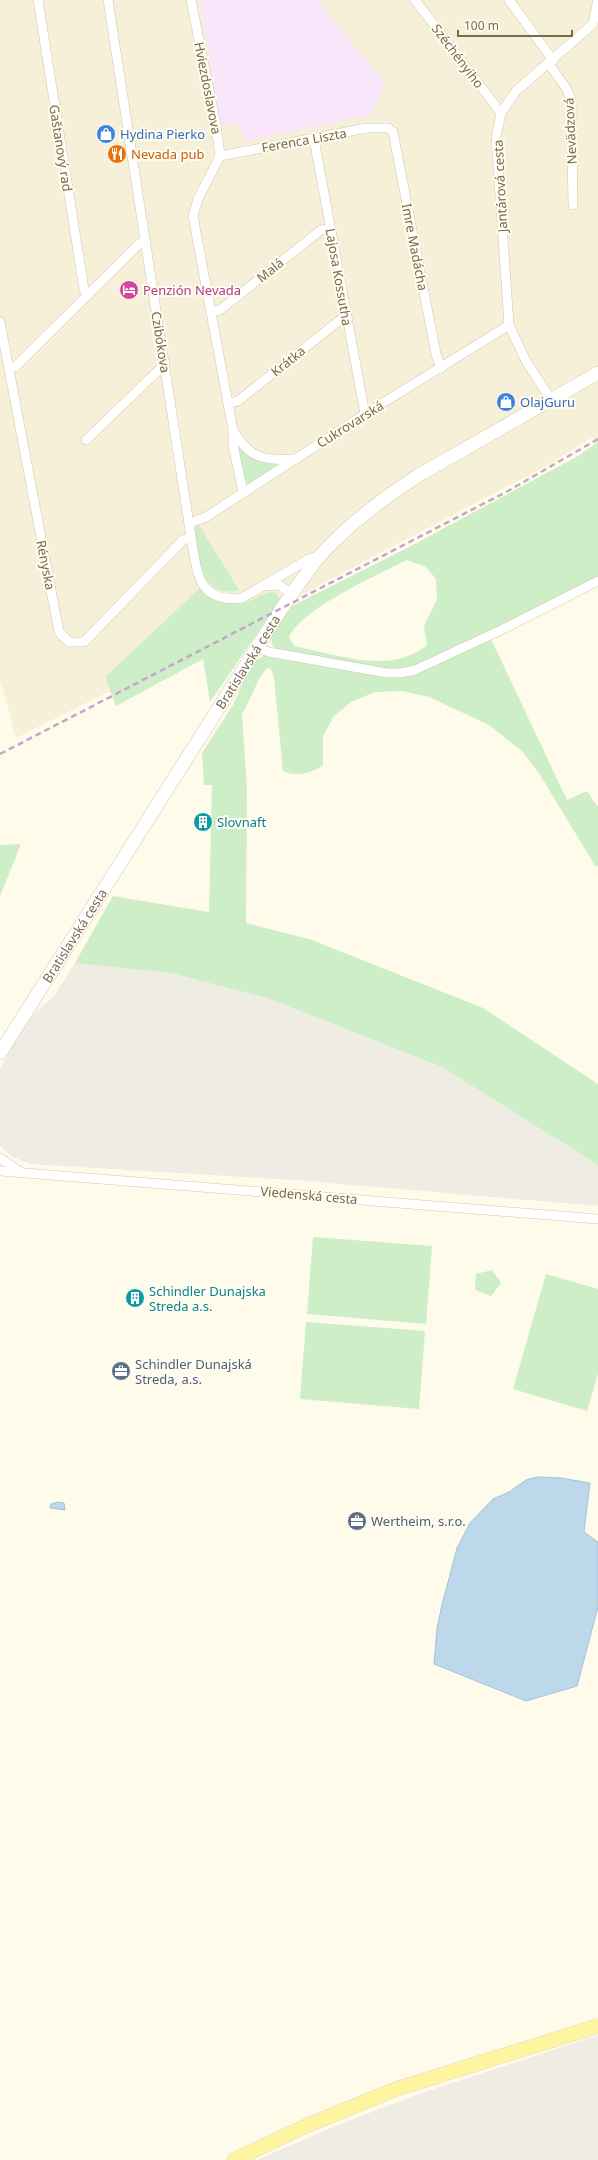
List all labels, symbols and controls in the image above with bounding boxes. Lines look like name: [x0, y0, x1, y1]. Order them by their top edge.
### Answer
scale bar: [458, 12, 572, 38]
text: 100 m: [464, 17, 499, 34]
street label: Széchényiho: [428, 20, 488, 92]
street label: Hviezdoslavova: [190, 40, 226, 136]
street label: Nevädzová: [559, 97, 581, 165]
street label: Gaštanový rad: [45, 103, 77, 193]
shop icon: Hydina Pierko: [95, 123, 117, 145]
street label: Ferenca Liszta: [260, 124, 348, 156]
place label: Hydina Pierko: [120, 125, 205, 143]
street label: Jantárová cesta: [489, 139, 512, 235]
restaurant icon: Nevada pub: [106, 143, 128, 165]
place label: Nevada pub: [131, 145, 205, 163]
street label: Imre Madácha: [398, 202, 432, 292]
street label: Lajosa Kossutha: [322, 227, 356, 327]
street label: Malá: [253, 254, 287, 286]
hotel icon: Penzión Nevada: [118, 279, 140, 301]
place label: Penzión Nevada: [143, 281, 241, 299]
street label: Czibókova: [147, 310, 175, 374]
street label: Krátka: [267, 342, 309, 380]
shop icon: OlajGuru: [495, 391, 517, 413]
place label: OlajGuru: [520, 393, 575, 411]
street label: Cukrovarská: [313, 396, 387, 452]
street label: Rényska: [32, 538, 60, 592]
street label: Bratislavská cesta: [211, 611, 284, 712]
building icon: Slovnaft: [192, 811, 214, 833]
place label: Slovnaft: [217, 813, 266, 831]
street label: Bratislavská cesta: [38, 885, 111, 986]
street label: Viedenská cesta: [260, 1182, 358, 1208]
place label: Schindler Dunajska Streda a.s.: [149, 1282, 266, 1315]
building icon: Schindler Dunajska Streda a.s.: [124, 1287, 146, 1309]
place label: Schindler Dunajská Streda, a.s.: [135, 1355, 252, 1388]
office icon: Schindler Dunajská Streda, a.s.: [110, 1360, 132, 1382]
office icon: Wertheim, s.r.o.: [346, 1510, 368, 1532]
place label: Wertheim, s.r.o.: [371, 1512, 466, 1530]

